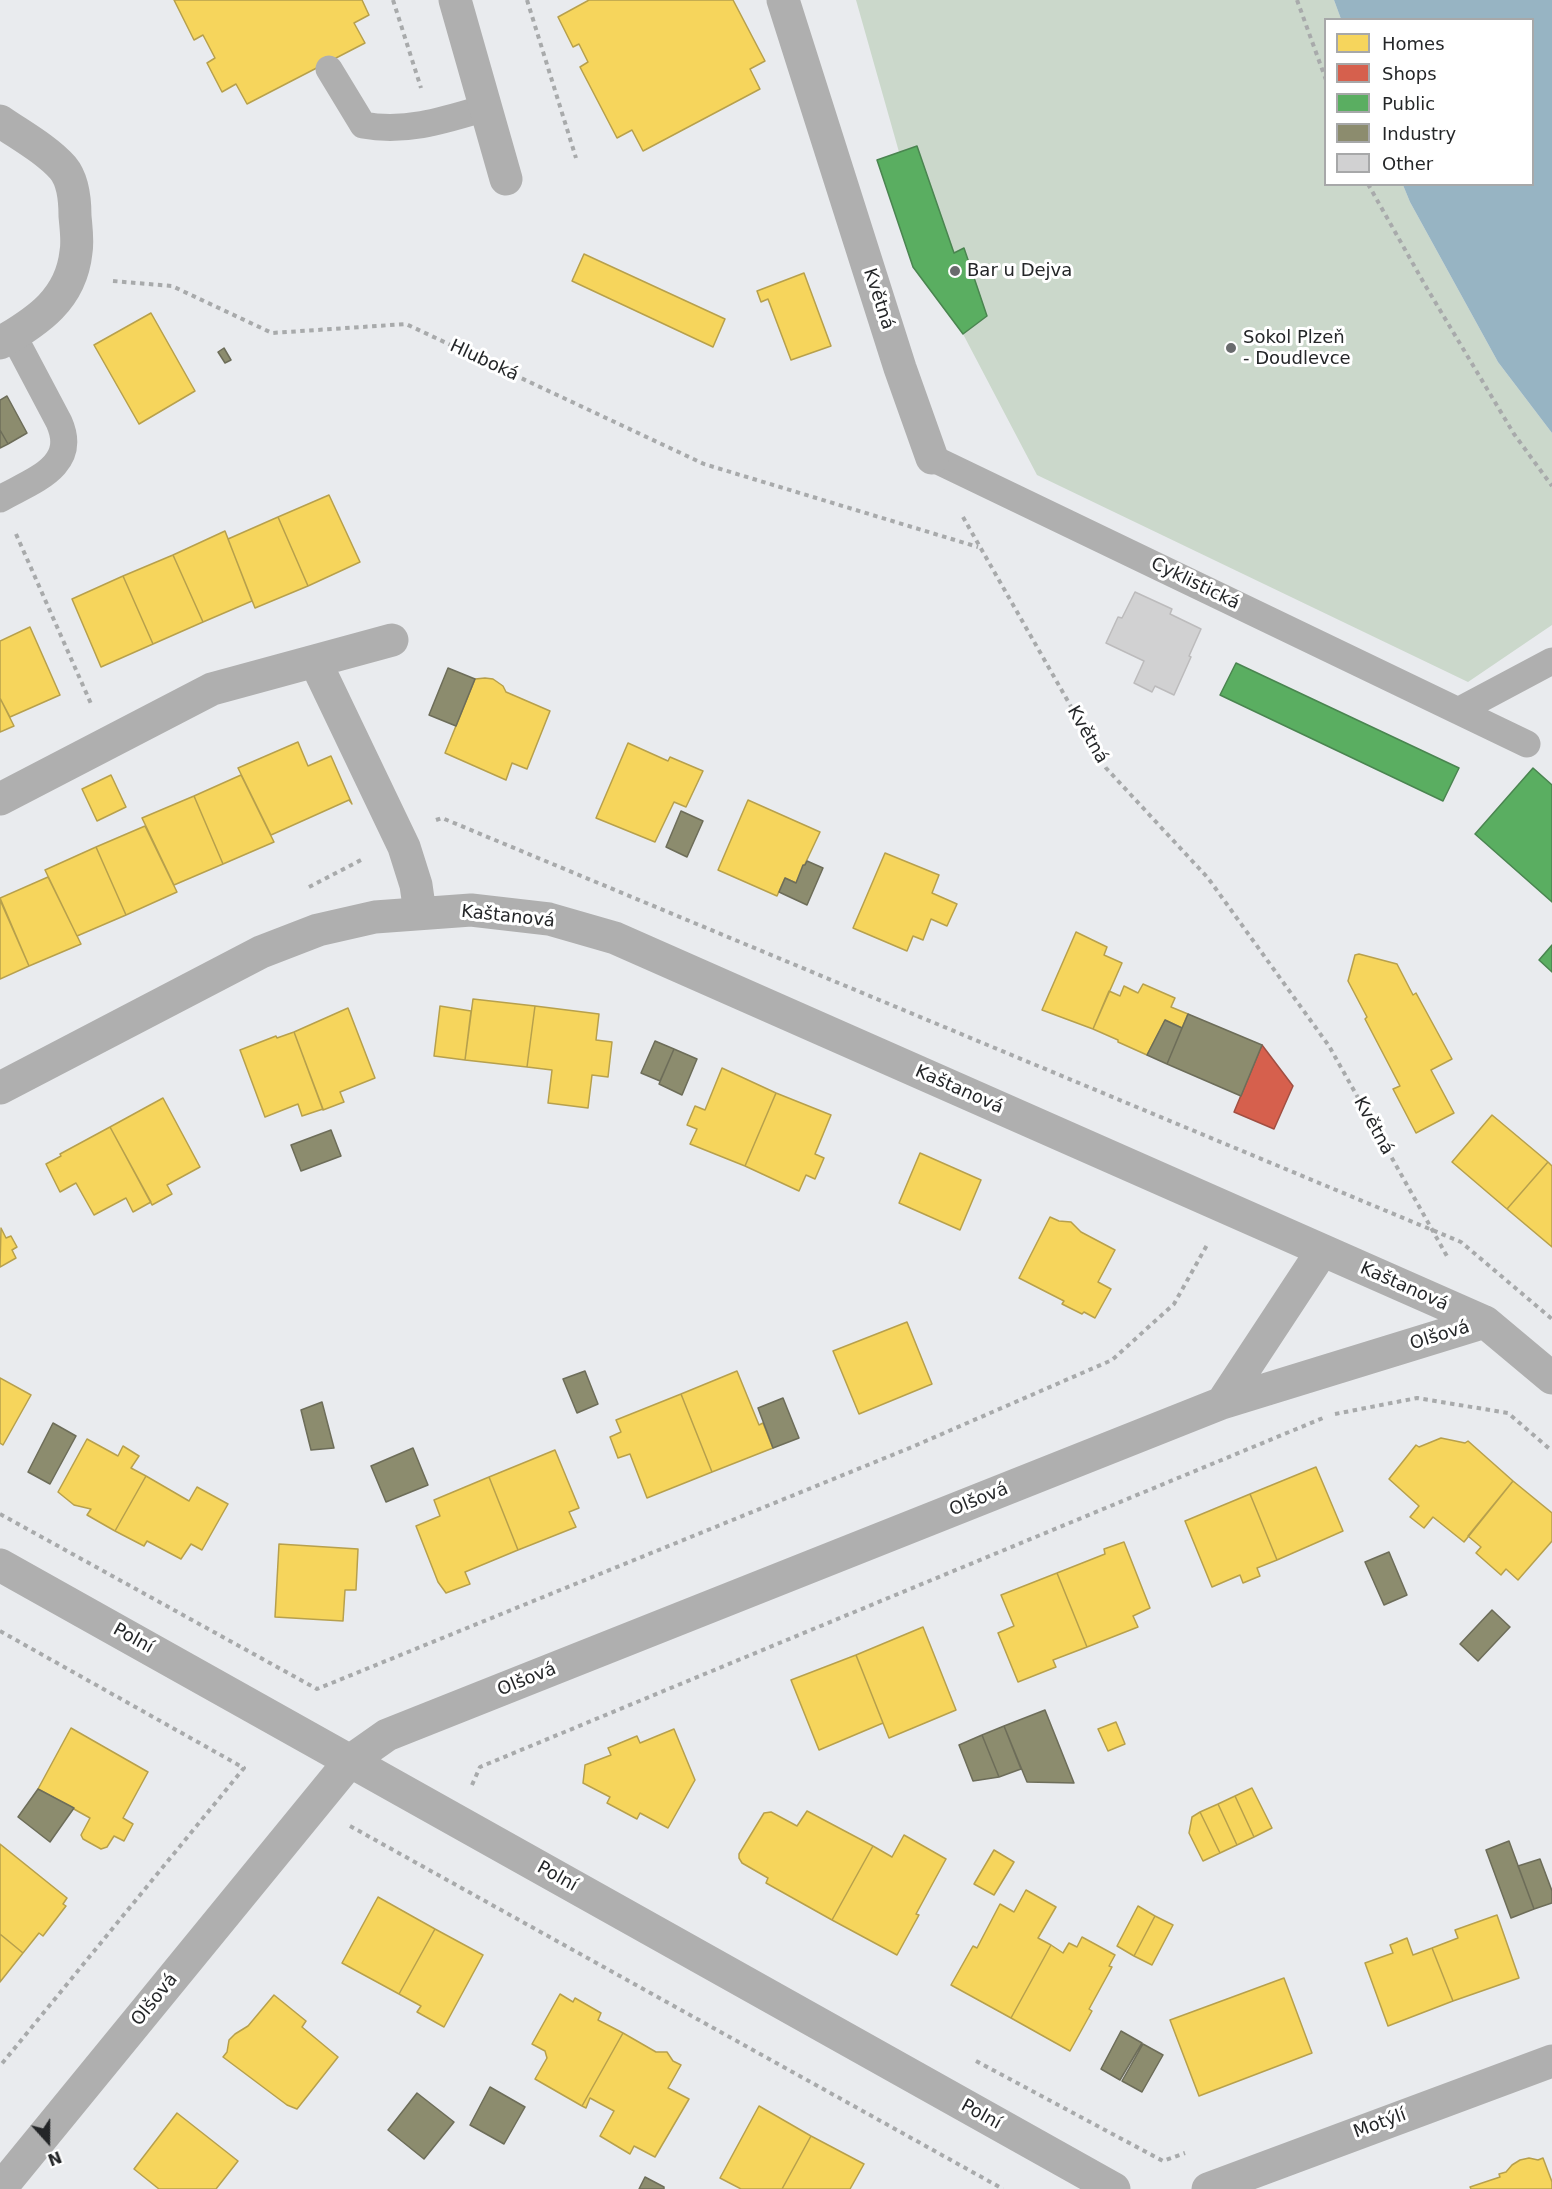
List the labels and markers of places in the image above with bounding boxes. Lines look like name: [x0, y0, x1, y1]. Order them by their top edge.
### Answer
place label: Bar u Dejva: [967, 260, 1072, 282]
marker: Bar u Dejva: [948, 264, 962, 278]
place label: Sokol Plzeň - Doudlevce: [1243, 327, 1351, 370]
marker: Sokol Plzeň - Doudlevce: [1224, 341, 1238, 355]

